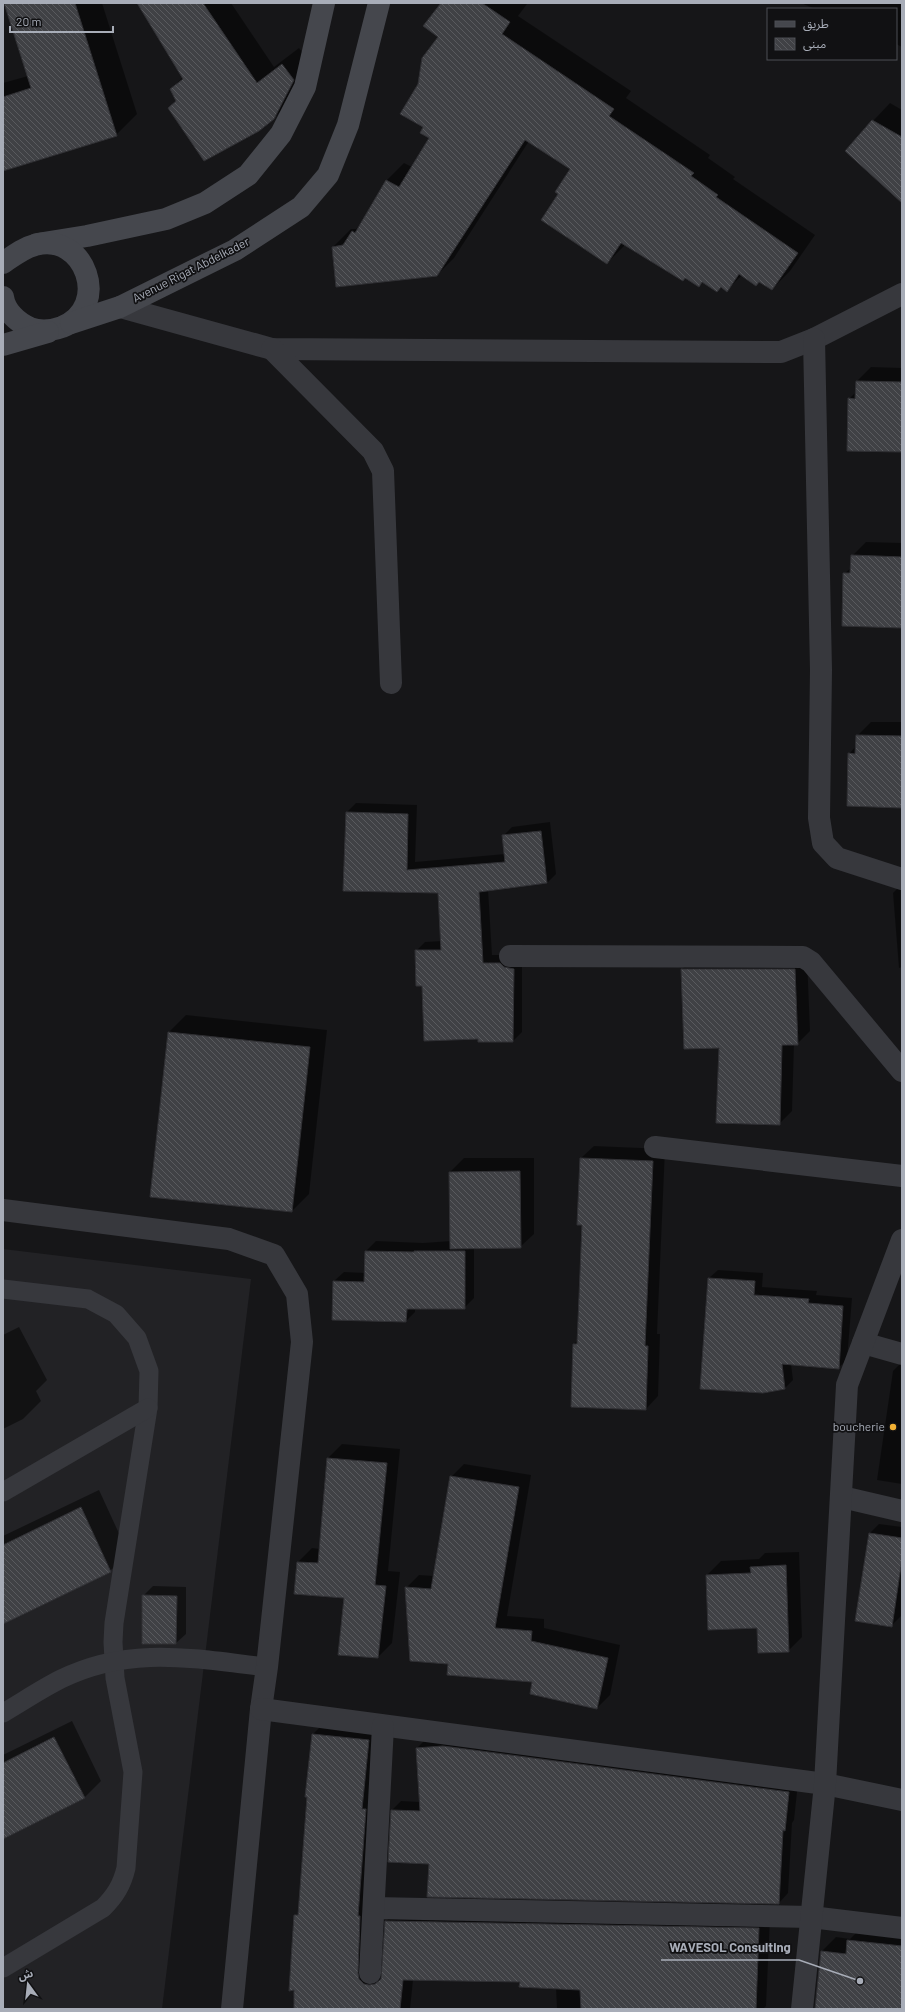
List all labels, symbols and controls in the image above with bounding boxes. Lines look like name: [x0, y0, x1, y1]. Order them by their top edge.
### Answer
scale bar: [10, 8, 113, 34]
legend: [767, 8, 897, 60]
text: 20 m: [16, 14, 42, 28]
text: طريق: [803, 16, 829, 32]
text: مبنى: [803, 36, 826, 51]
street label: Avenue Rigat Abdelkader: [130, 233, 252, 305]
place label: boucherie: [833, 1419, 885, 1433]
marker: boucherie: [888, 1422, 898, 1432]
callout: WAVESOL Consulting: [661, 1935, 799, 1960]
text: WAVESOL Consulting: [669, 1939, 791, 1955]
north arrow: [8, 1964, 48, 2004]
text: ش: [16, 1966, 35, 1983]

